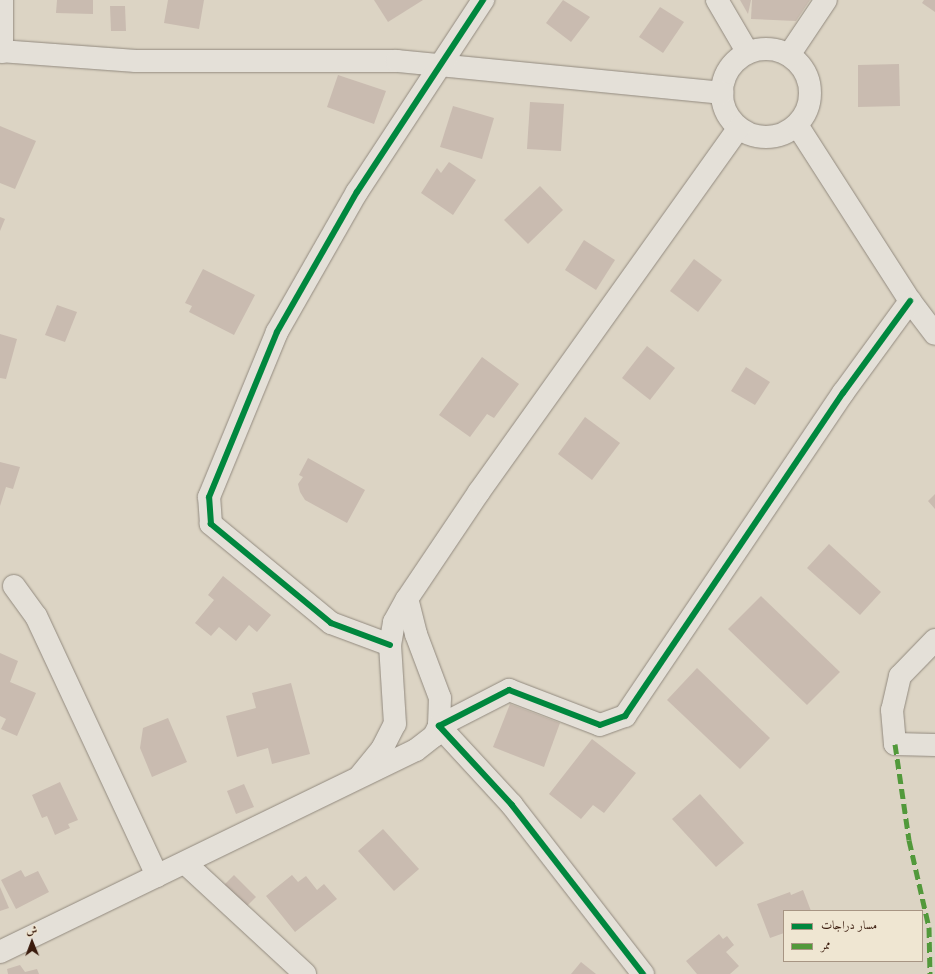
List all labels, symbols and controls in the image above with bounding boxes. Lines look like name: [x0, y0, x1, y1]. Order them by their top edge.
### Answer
legend: [783, 910, 923, 962]
text: مسار دراجات: [821, 917, 877, 932]
north arrow: [12, 922, 52, 962]
text: ش: [26, 923, 37, 937]
text: ممر: [821, 937, 831, 952]

